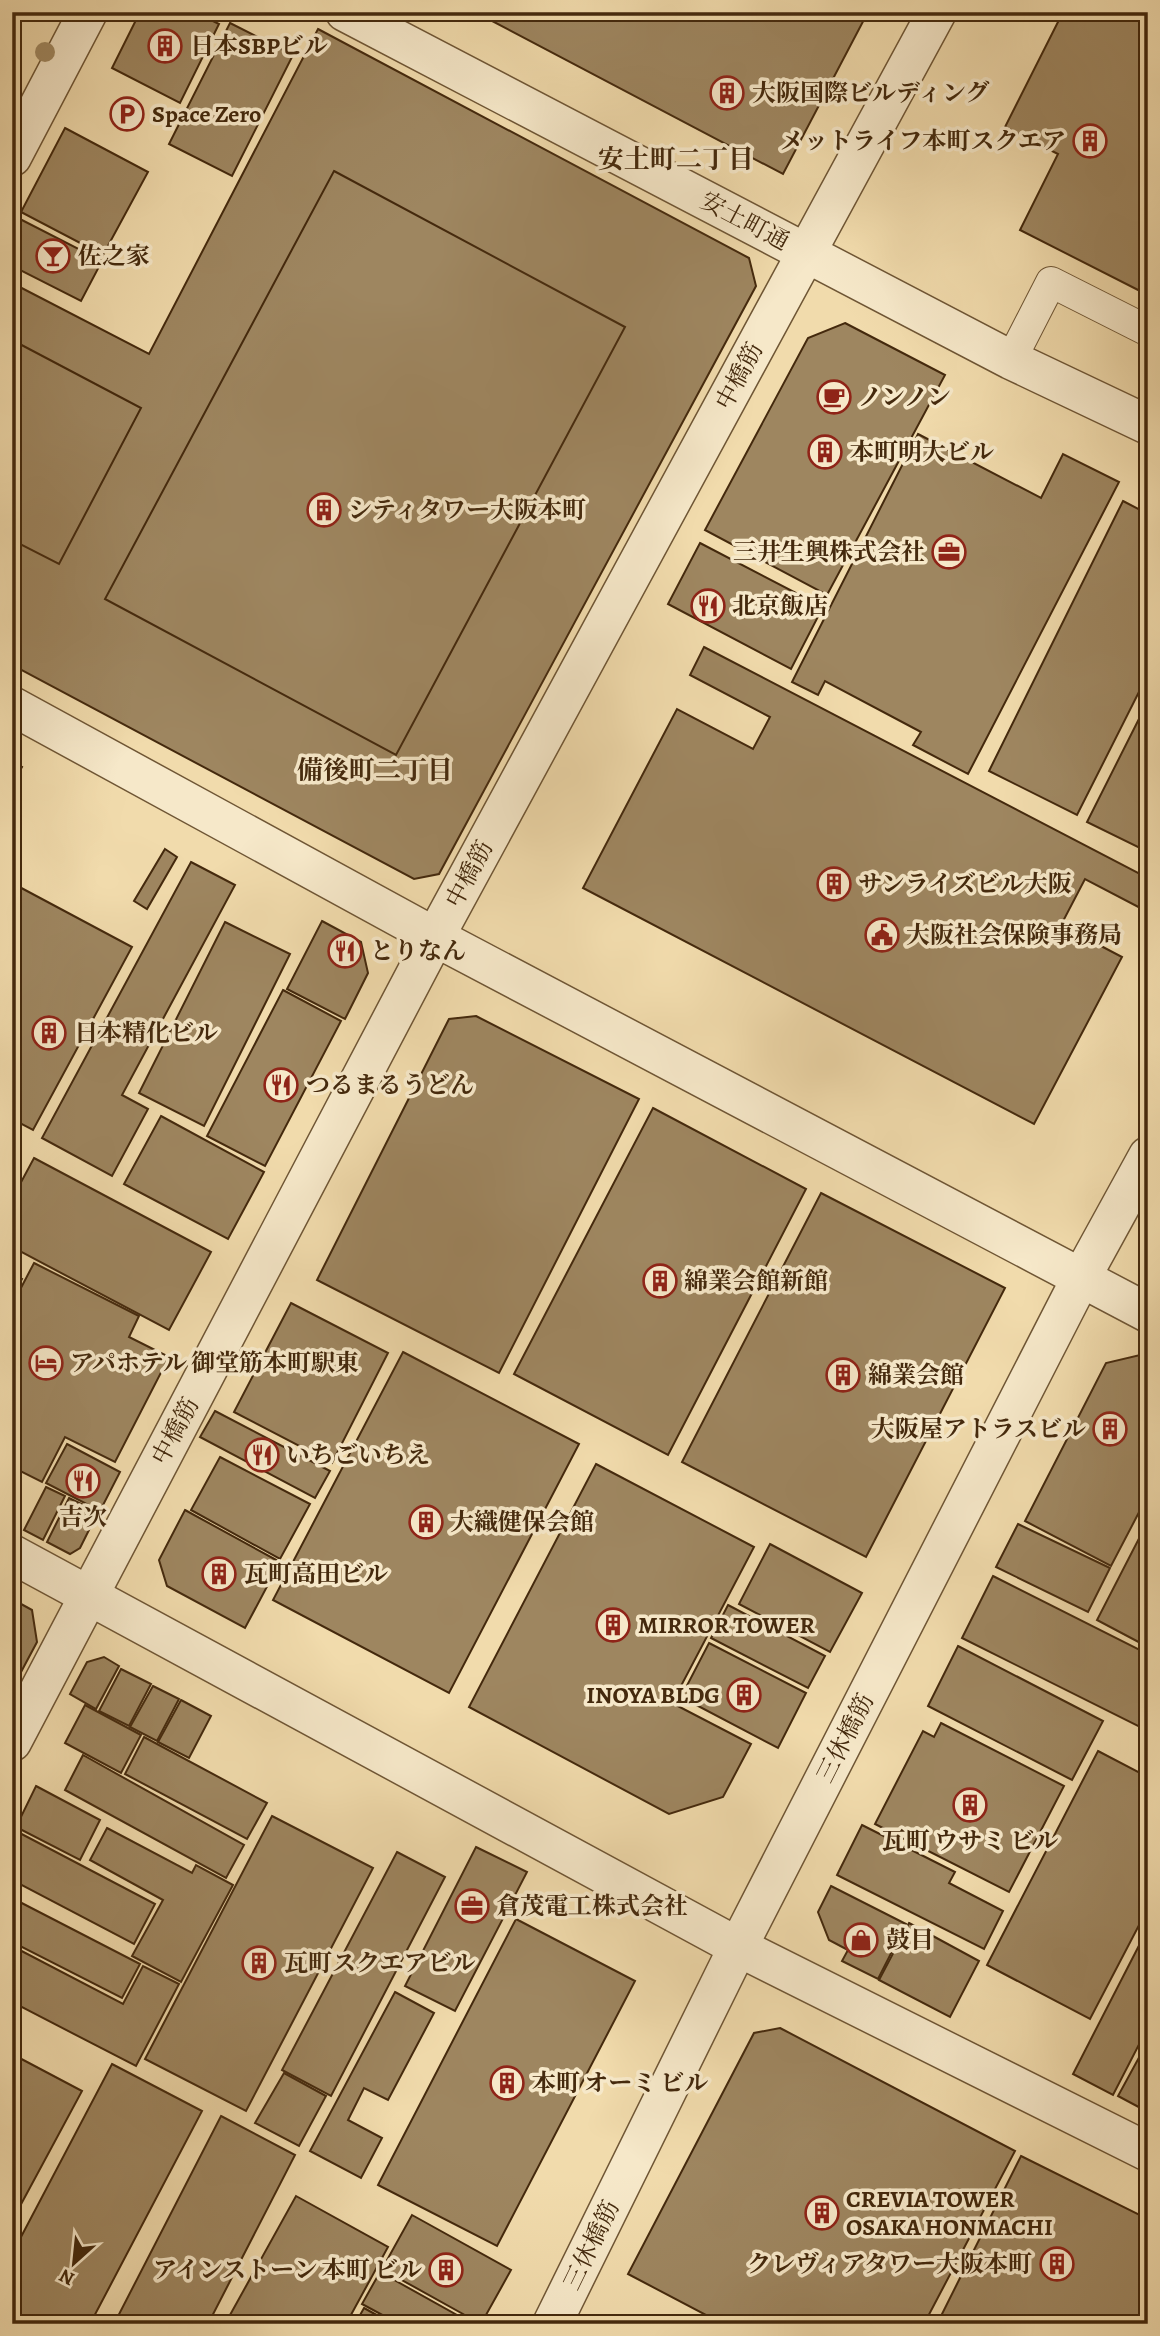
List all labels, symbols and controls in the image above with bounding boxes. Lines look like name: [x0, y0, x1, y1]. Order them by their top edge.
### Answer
building icon: 日本SBPビル: [146, 27, 184, 65]
place label: 日本SBPビル: [190, 30, 328, 62]
building icon: 大阪国際ビルディング: [708, 74, 746, 112]
place label: 大阪国際ビルディング: [752, 77, 990, 109]
parking icon: Space Zero: [108, 95, 146, 133]
place label: Space Zero: [152, 98, 261, 130]
building icon: メットライフ本町スクエア: [1071, 122, 1109, 160]
place label: メットライフ本町スクエア: [780, 125, 1066, 157]
district label: 安土町二丁目: [598, 142, 754, 177]
street label: 安土町通: [695, 184, 795, 258]
bar icon: 佐之家: [34, 237, 72, 275]
place label: 佐之家: [78, 240, 150, 272]
street label: 中橋筋: [708, 337, 770, 415]
cafe icon: ノンノン: [815, 378, 853, 416]
place label: ノンノン: [858, 381, 951, 413]
building icon: 本町明大ビル: [806, 433, 844, 471]
place label: 本町明大ビル: [850, 436, 994, 468]
building icon: シティタワー大阪本町: [305, 491, 343, 529]
place label: シティタワー大阪本町: [348, 494, 586, 526]
office icon: 三井生興株式会社: [930, 533, 968, 571]
place label: 三井生興株式会社: [733, 536, 925, 568]
restaurant icon: 北京飯店: [689, 587, 727, 625]
place label: 北京飯店: [732, 590, 828, 622]
district label: 備後町二丁目: [297, 753, 453, 788]
street label: 中橋筋: [438, 835, 500, 913]
building icon: サンライズビル大阪: [815, 865, 853, 903]
place label: サンライズビル大阪: [858, 868, 1072, 900]
public building icon: 大阪社会保険事務局: [863, 916, 901, 954]
place label: 大阪社会保険事務局: [906, 919, 1122, 951]
restaurant icon: とりなん: [326, 932, 364, 970]
place label: とりなん: [370, 935, 466, 967]
building icon: 日本精化ビル: [30, 1014, 68, 1052]
place label: 日本精化ビル: [74, 1017, 218, 1049]
restaurant icon: つるまるうどん: [262, 1066, 300, 1104]
place label: つるまるうどん: [306, 1069, 474, 1101]
building icon: 綿業会館新館: [641, 1262, 679, 1300]
place label: 綿業会館新館: [684, 1265, 828, 1297]
hotel icon: アパホテル 御堂筋本町駅東: [27, 1344, 65, 1382]
place label: アパホテル 御堂筋本町駅東: [70, 1347, 359, 1379]
building icon: 綿業会館: [824, 1356, 862, 1394]
place label: 綿業会館: [868, 1359, 964, 1391]
street label: 中橋筋: [144, 1392, 206, 1470]
building icon: 大阪屋アトラスビル: [1091, 1410, 1129, 1448]
place label: 大阪屋アトラスビル: [871, 1413, 1086, 1445]
restaurant icon: いちごいちえ: [243, 1436, 281, 1474]
place label: いちごいちえ: [286, 1439, 430, 1471]
restaurant icon: 吉次: [64, 1462, 102, 1500]
place label: 吉次: [59, 1501, 107, 1533]
building icon: 大織健保会館: [407, 1503, 445, 1541]
place label: 大織健保会館: [450, 1506, 594, 1538]
building icon: 瓦町高田ビル: [200, 1555, 238, 1593]
place label: 瓦町高田ビル: [244, 1558, 388, 1590]
building icon: MIRROR TOWER: [594, 1606, 632, 1644]
place label: MIRROR TOWER: [638, 1609, 816, 1641]
building icon: INOYA BLDG: [725, 1676, 763, 1714]
place label: INOYA BLDG: [586, 1679, 720, 1711]
street label: 三休橋筋: [809, 1688, 881, 1788]
building icon: 瓦町 ウサミ ビル: [951, 1786, 989, 1824]
place label: 瓦町 ウサミ ビル: [882, 1825, 1058, 1857]
office icon: 倉茂電工株式会社: [453, 1887, 491, 1925]
place label: 倉茂電工株式会社: [496, 1890, 688, 1922]
shop icon: 鼓目: [842, 1921, 880, 1959]
place label: 鼓目: [886, 1924, 934, 1956]
building icon: 瓦町スクエアビル: [240, 1944, 278, 1982]
place label: 瓦町スクエアビル: [284, 1947, 476, 1979]
building icon: 本町 オーミ ビル: [488, 2064, 526, 2102]
place label: 本町 オーミ ビル: [532, 2067, 708, 2099]
place label: CREVIA TOWER OSAKA HONMACHI: [846, 2183, 1053, 2243]
building icon: CREVIA TOWER OSAKA HONMACHI: [803, 2194, 841, 2232]
street label: 三休橋筋: [556, 2195, 626, 2295]
north arrow: [38, 2228, 108, 2298]
building icon: クレヴィアタワー大阪本町: [1038, 2245, 1076, 2283]
place label: クレヴィアタワー大阪本町: [747, 2248, 1032, 2280]
building icon: アインストーン 本町 ビル: [427, 2251, 465, 2289]
place label: アインストーン 本町 ビル: [153, 2254, 422, 2286]
text: N: [55, 2262, 79, 2292]

